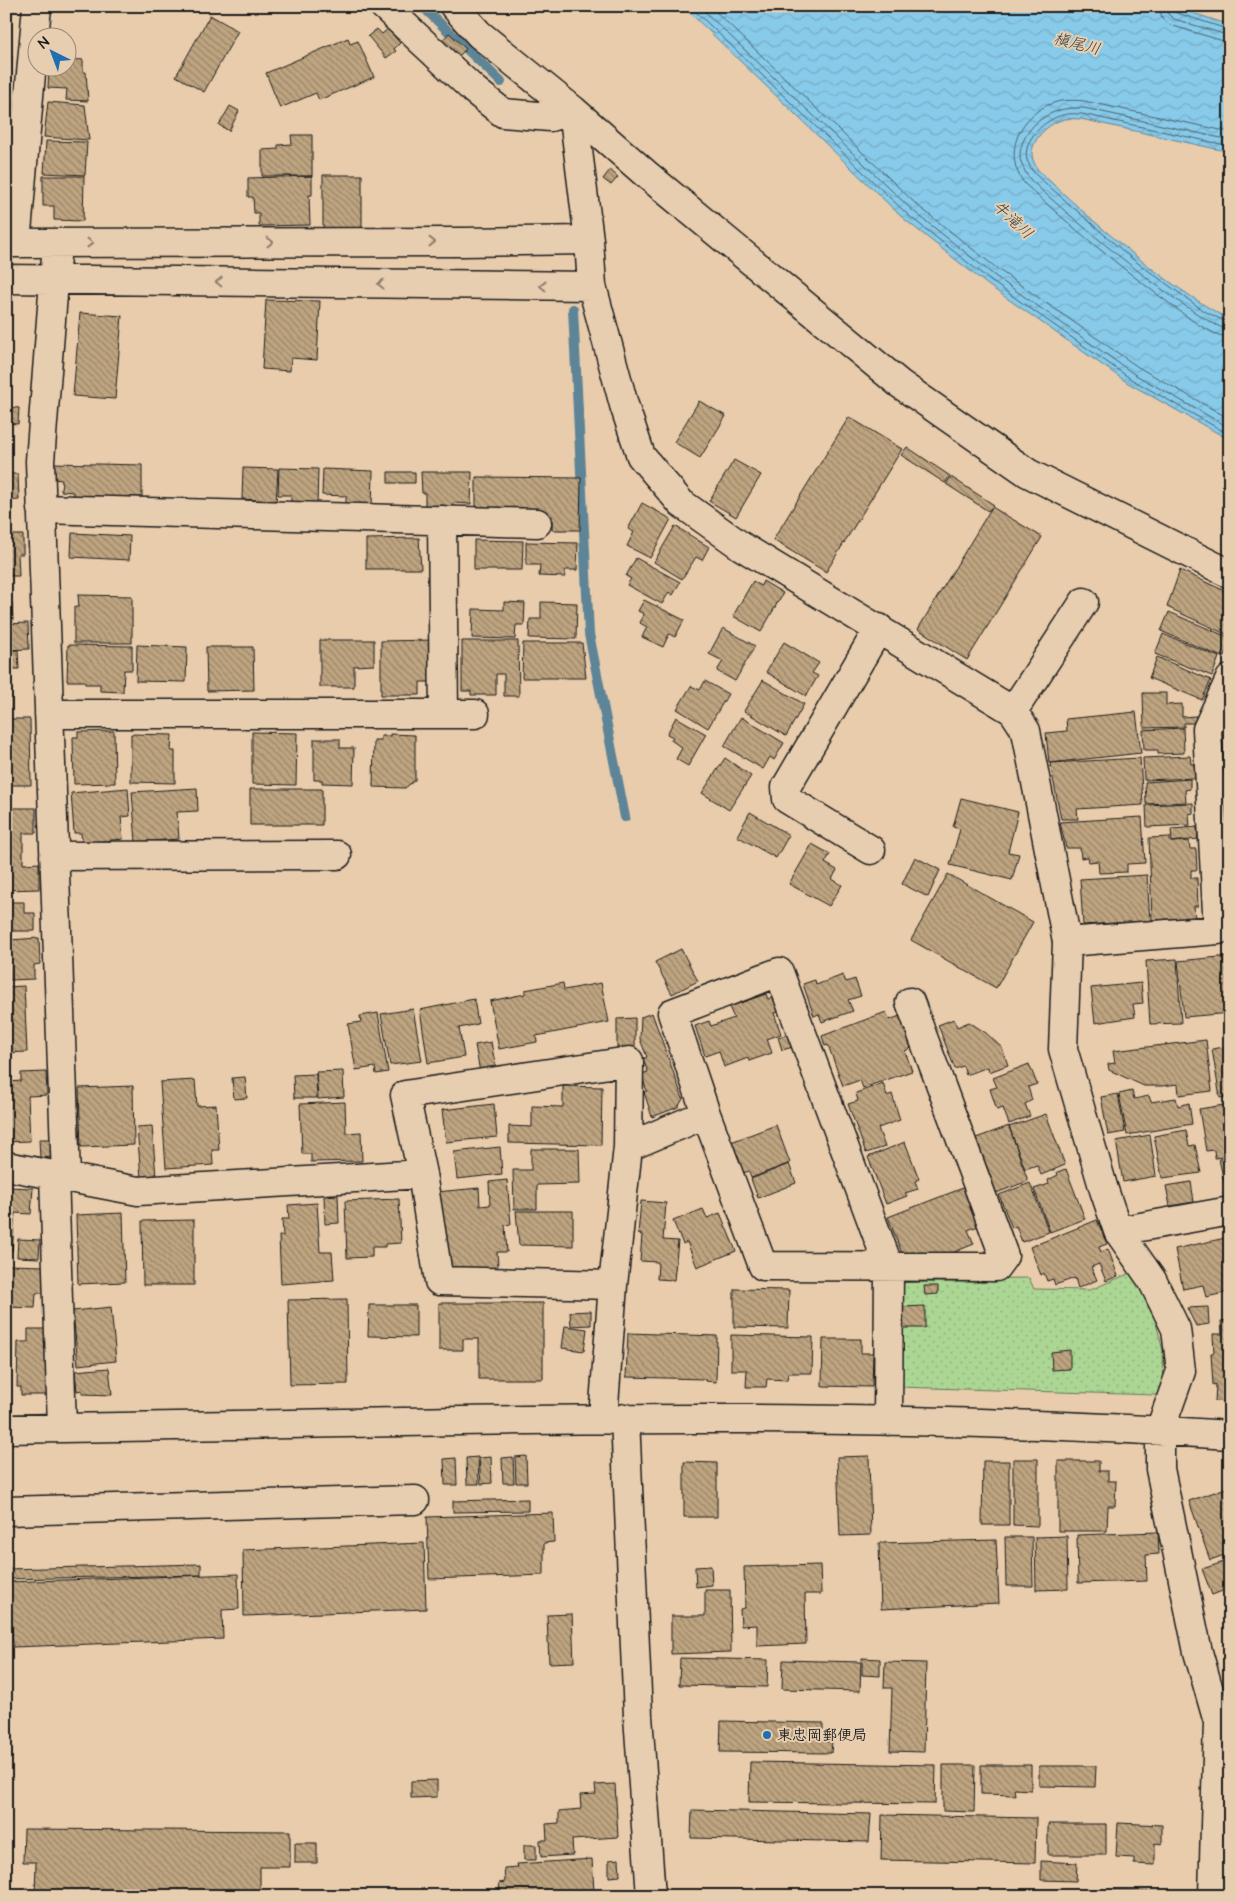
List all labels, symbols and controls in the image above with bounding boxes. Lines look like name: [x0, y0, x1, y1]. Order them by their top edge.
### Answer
north arrow: [28, 28, 78, 78]
water label: 槇尾川: [1051, 28, 1103, 60]
text: N: [34, 33, 54, 53]
water label: 牛滝川: [988, 196, 1038, 244]
one-way arrow: [266, 237, 274, 247]
one-way arrow: [429, 237, 437, 247]
one-way arrow: [86, 238, 94, 248]
one-way arrow: [214, 276, 222, 287]
one-way arrow: [377, 279, 384, 289]
one-way arrow: [539, 281, 547, 291]
place label: 東忠岡郵便局: [777, 1725, 867, 1746]
marker: 東忠岡郵便局: [761, 1729, 773, 1741]

